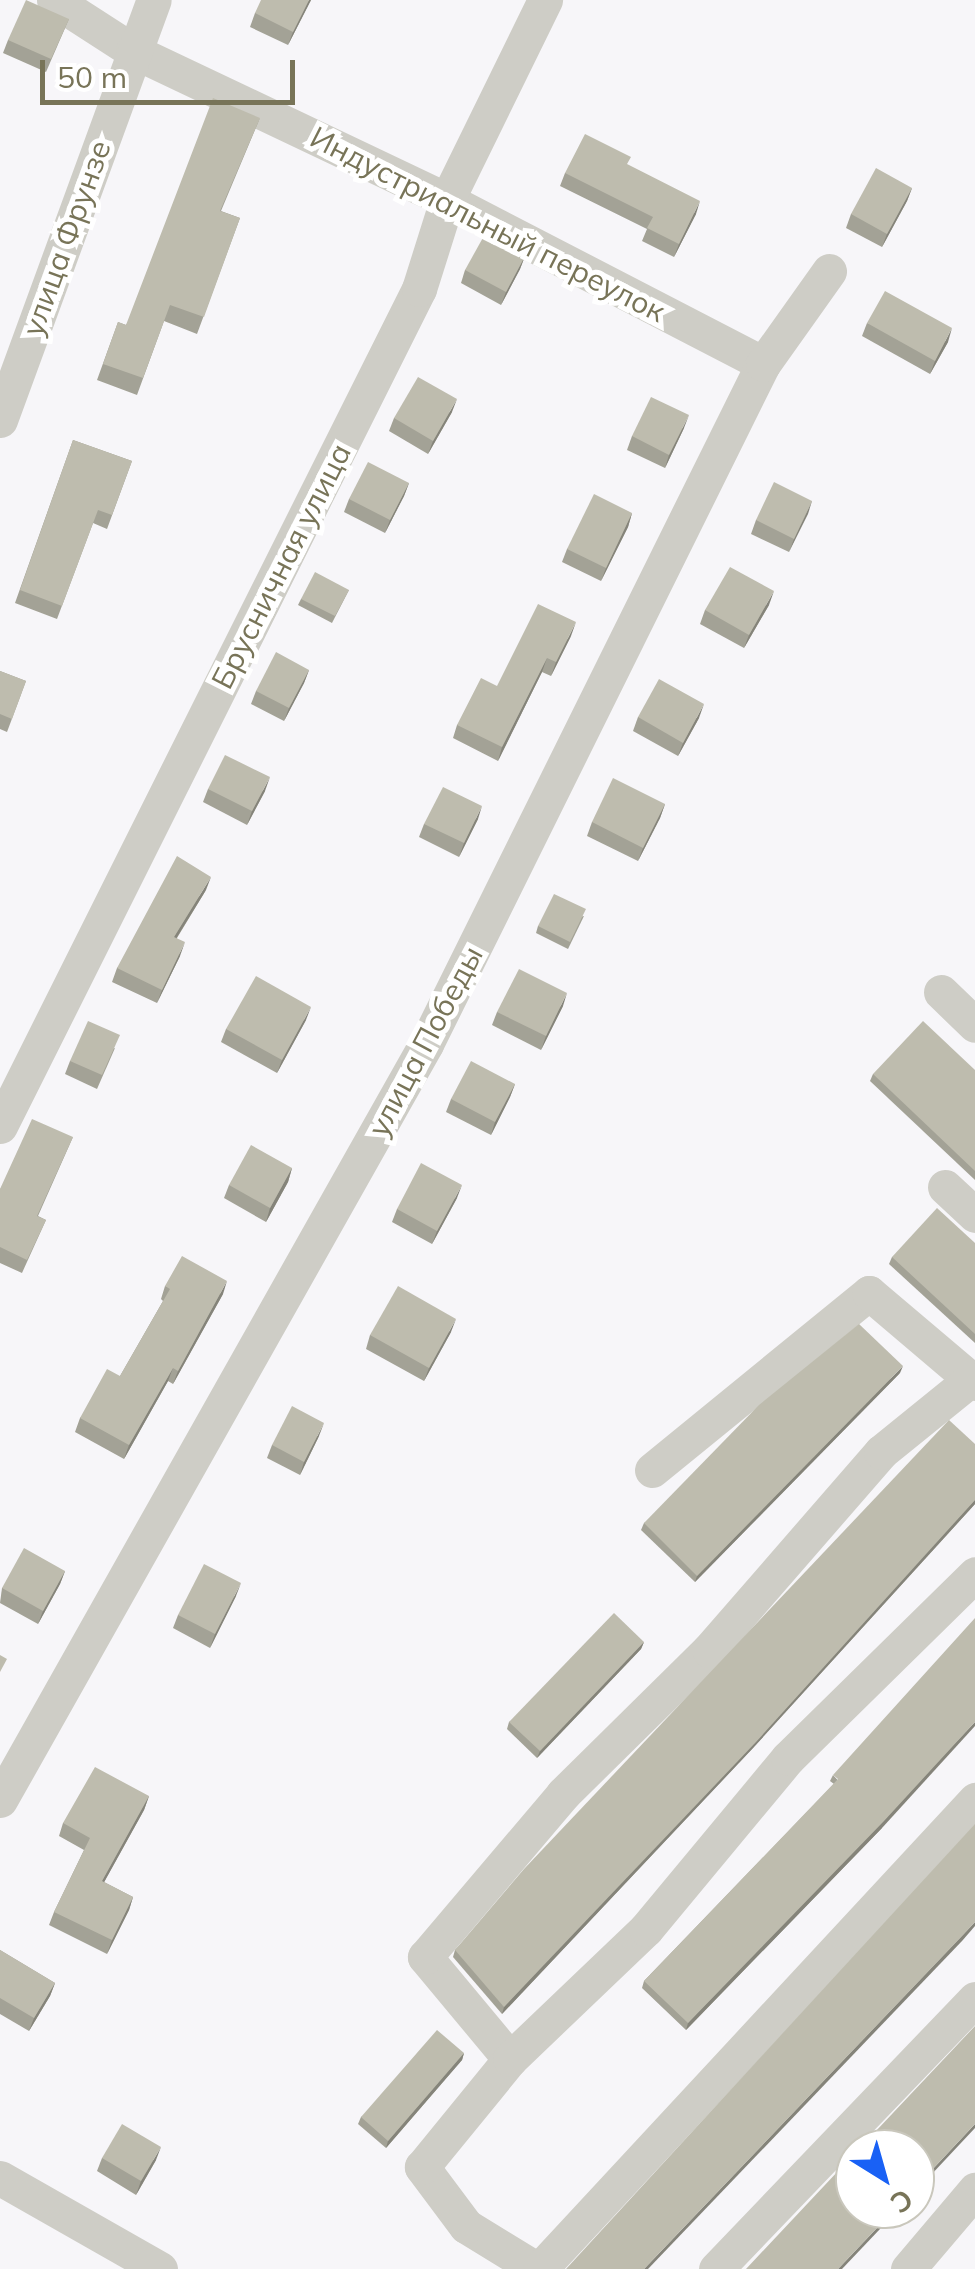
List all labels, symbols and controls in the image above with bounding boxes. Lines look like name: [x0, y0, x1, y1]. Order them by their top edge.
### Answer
scale bar: [45, 40, 300, 102]
text: 50 m: [57, 58, 127, 96]
street label: Индустриальный переулок: [304, 119, 672, 329]
street label: улица Фрунзе: [14, 135, 118, 341]
street label: Брусничная улица: [204, 437, 358, 695]
street label: улица Победы: [360, 940, 490, 1142]
north arrow: [835, 2129, 935, 2229]
text: С: [884, 2182, 920, 2222]

